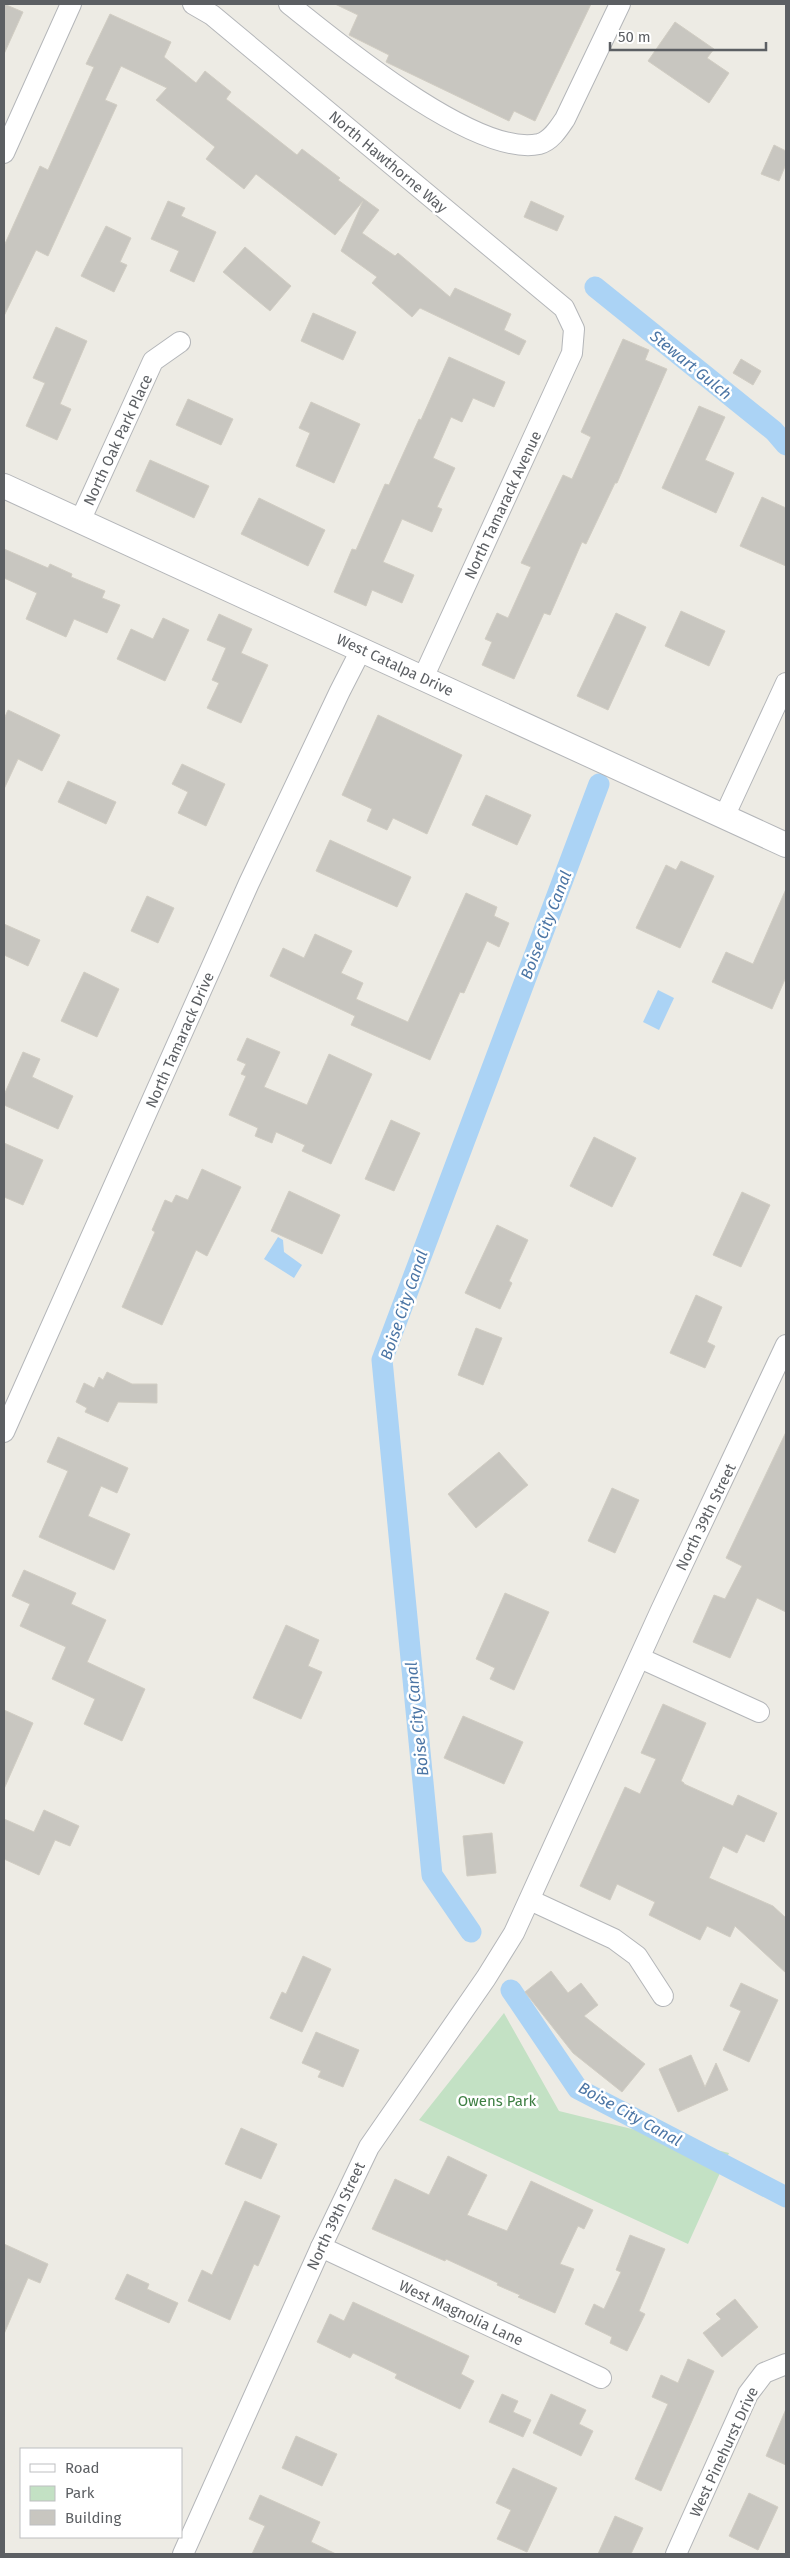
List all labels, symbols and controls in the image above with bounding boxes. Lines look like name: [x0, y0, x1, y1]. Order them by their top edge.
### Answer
scale bar: [610, 20, 766, 52]
text: 50 m: [618, 28, 651, 46]
street label: North Hawthorne Way: [325, 107, 451, 217]
water label: Stewart Gulch: [646, 326, 736, 404]
street label: North Oak Park Place: [80, 372, 156, 508]
street label: North Tamarack Avenue: [461, 428, 545, 582]
street label: West Catalpa Drive: [334, 630, 456, 700]
water label: Boise City Canal: [517, 868, 575, 982]
street label: North Tamarack Drive: [142, 969, 218, 1111]
water label: Boise City Canal: [376, 1248, 432, 1362]
street label: North 39th Street: [672, 1460, 740, 1574]
water label: Boise City Canal: [402, 1661, 432, 1777]
water label: Boise City Canal: [575, 2078, 685, 2150]
park label: Owens Park: [458, 2092, 537, 2110]
street label: North 39th Street: [303, 2159, 369, 2273]
street label: West Magnolia Lane: [396, 2276, 526, 2350]
street label: West Pinehurst Drive: [686, 2384, 762, 2520]
legend: [20, 2448, 182, 2538]
text: Road: [65, 2459, 100, 2477]
text: Park: [65, 2484, 95, 2502]
text: Building: [65, 2509, 121, 2527]

